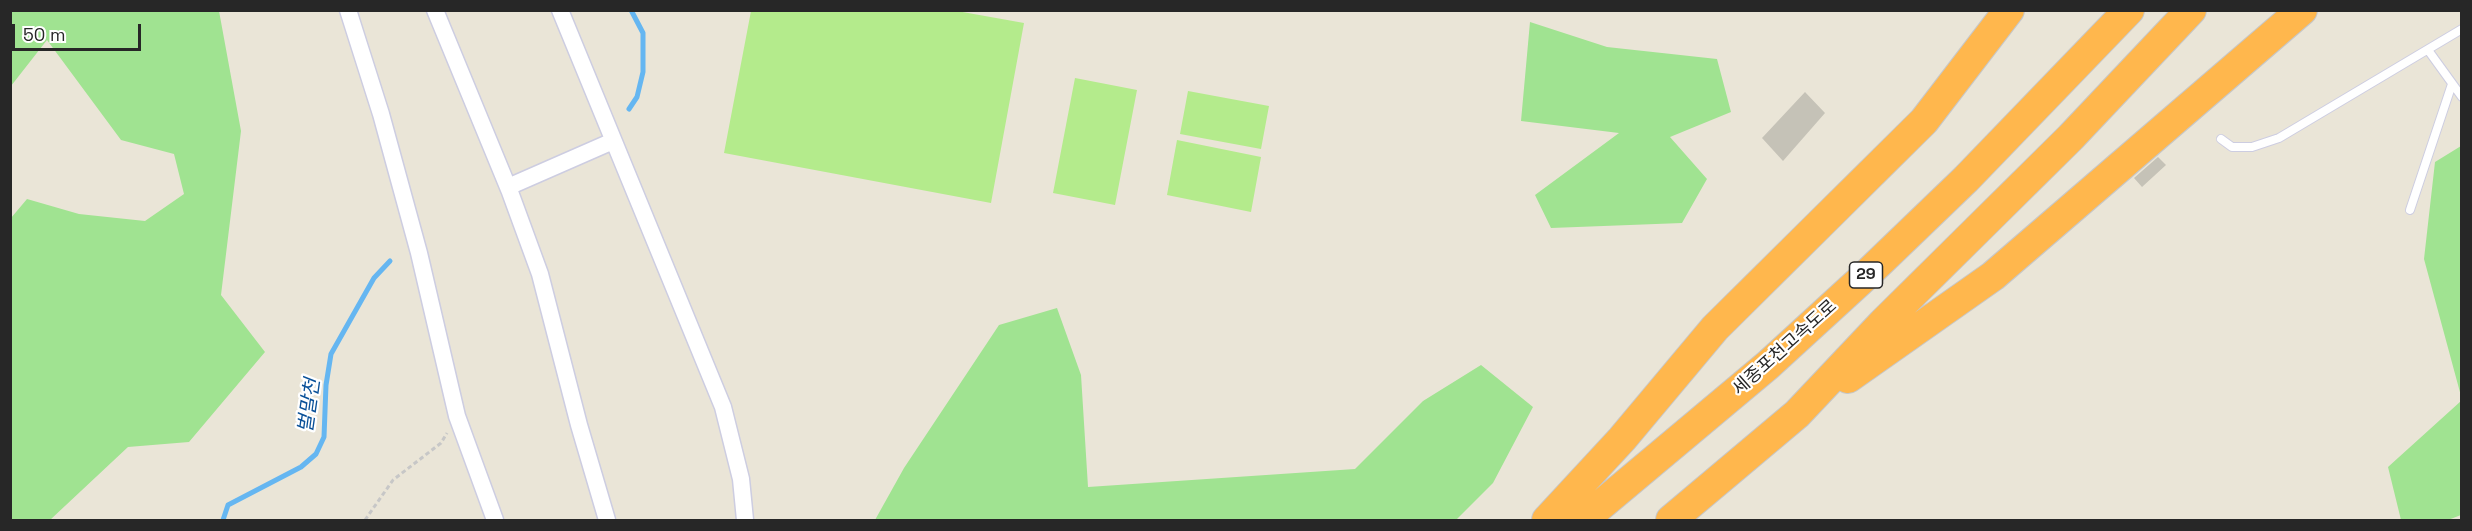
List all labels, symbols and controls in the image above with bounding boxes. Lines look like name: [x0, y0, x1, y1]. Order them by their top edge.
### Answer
scale bar: [15, 12, 144, 50]
text: 50 m: [23, 23, 65, 46]
road number: 29: [1850, 262, 1882, 288]
street label: 세종포천고속도로: [1729, 296, 1841, 400]
water label: 벌말천: [294, 377, 326, 435]

